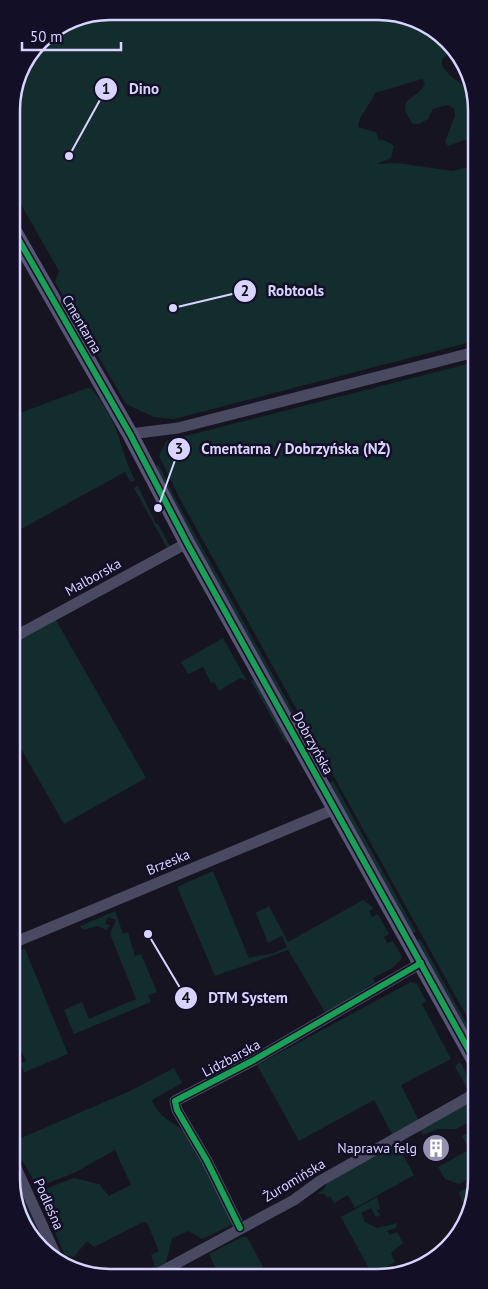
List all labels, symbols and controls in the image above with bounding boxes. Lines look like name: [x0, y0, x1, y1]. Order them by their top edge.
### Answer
scale bar: [22, 20, 121, 52]
text: 50 m: [30, 27, 63, 46]
callout: Dino: [94, 74, 169, 104]
text: 1: [102, 79, 110, 98]
text: Dino: [129, 79, 159, 98]
callout: Robtools: [233, 276, 334, 306]
text: 2: [241, 281, 249, 300]
text: Robtools: [268, 281, 324, 300]
street label: Cmentarna: [58, 291, 106, 357]
callout: Cmentarna / Dobrzyńska (NŻ): [166, 434, 400, 464]
text: 3: [175, 439, 183, 458]
text: Cmentarna / Dobrzyńska (NŻ): [201, 439, 391, 458]
street label: Malborska: [62, 554, 124, 600]
street label: Dobrzyńska: [288, 709, 338, 778]
street label: Brzeska: [143, 845, 193, 879]
callout: DTM System: [174, 983, 298, 1013]
text: 4: [182, 988, 191, 1007]
text: DTM System: [208, 988, 288, 1007]
street label: Lidzbarska: [199, 1035, 263, 1081]
building icon: Naprawa felg: [421, 1133, 451, 1163]
place label: Naprawa felg: [337, 1139, 417, 1157]
street label: Żuromińska: [260, 1154, 328, 1206]
street label: Podleśna: [30, 1176, 68, 1232]

